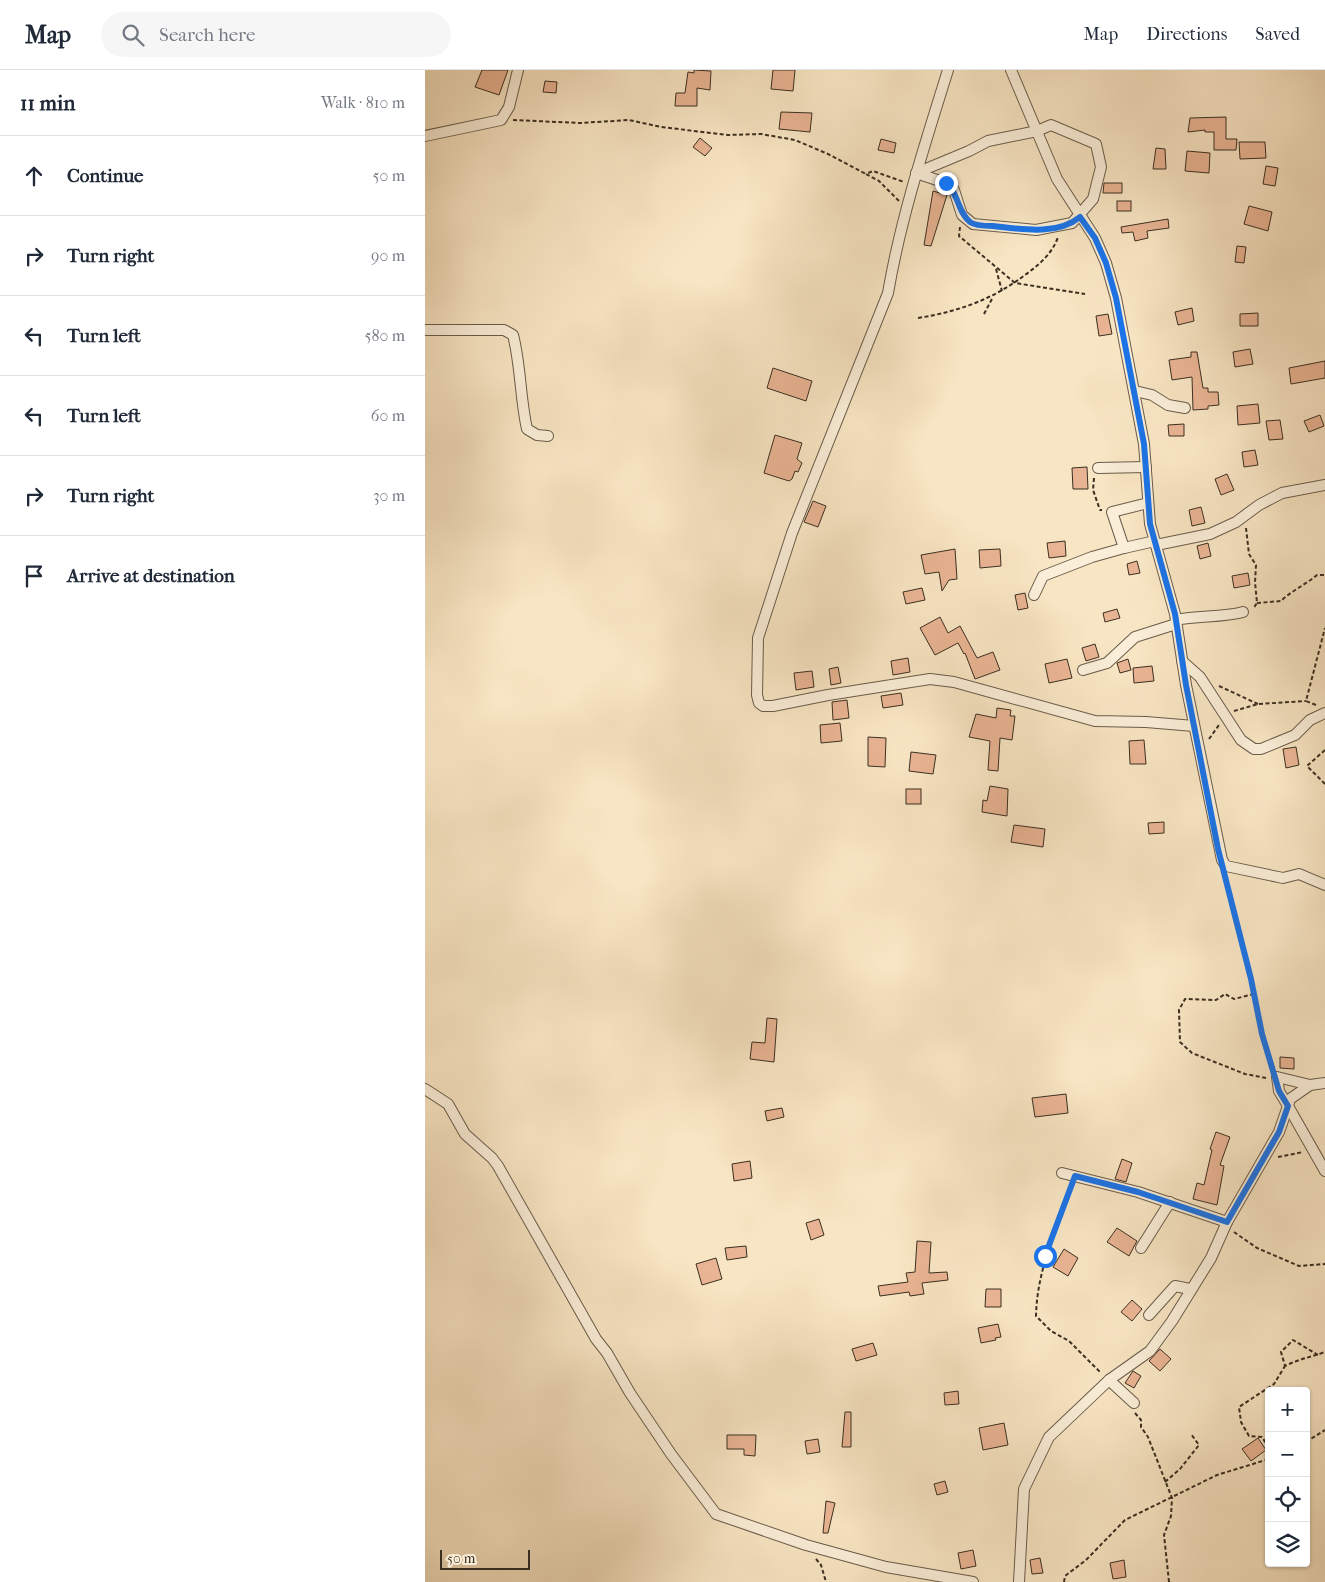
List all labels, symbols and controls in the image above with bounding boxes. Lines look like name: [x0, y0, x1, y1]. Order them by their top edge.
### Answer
search box: [101, 12, 451, 57]
text: Map: [25, 21, 71, 49]
icon: search: [119, 21, 147, 49]
text: Search here: [159, 24, 255, 46]
text: Map: [1084, 24, 1118, 45]
text: Directions: [1146, 24, 1227, 45]
text: Saved: [1255, 24, 1300, 45]
text: 11 min: [20, 91, 75, 115]
text: Walk · 810 m: [321, 93, 405, 112]
icon: ahead: [20, 162, 48, 190]
text: Continue: [67, 165, 143, 187]
text: 50 m: [373, 166, 405, 185]
route end: [935, 172, 958, 195]
icon: right: [20, 242, 48, 270]
text: Turn right: [67, 245, 154, 267]
text: 90 m: [371, 246, 405, 265]
icon: left: [20, 322, 48, 350]
text: Turn left: [67, 325, 141, 347]
text: 580 m: [364, 326, 405, 345]
icon: left: [20, 402, 48, 430]
text: Turn left: [67, 405, 141, 427]
text: 60 m: [371, 406, 405, 425]
icon: right: [20, 482, 48, 510]
text: Turn right: [67, 485, 154, 507]
text: 30 m: [373, 486, 405, 505]
icon: arrive: [20, 562, 48, 590]
text: Arrive at destination: [67, 565, 235, 587]
route start: [1034, 1245, 1057, 1268]
map controls: [1265, 1387, 1310, 1567]
button: +: [1265, 1387, 1310, 1432]
button: −: [1265, 1432, 1310, 1477]
button: locate: [1265, 1477, 1310, 1522]
button: layers: [1265, 1522, 1310, 1567]
scale bar: [440, 1547, 530, 1570]
text: 50 m: [447, 1550, 475, 1567]

